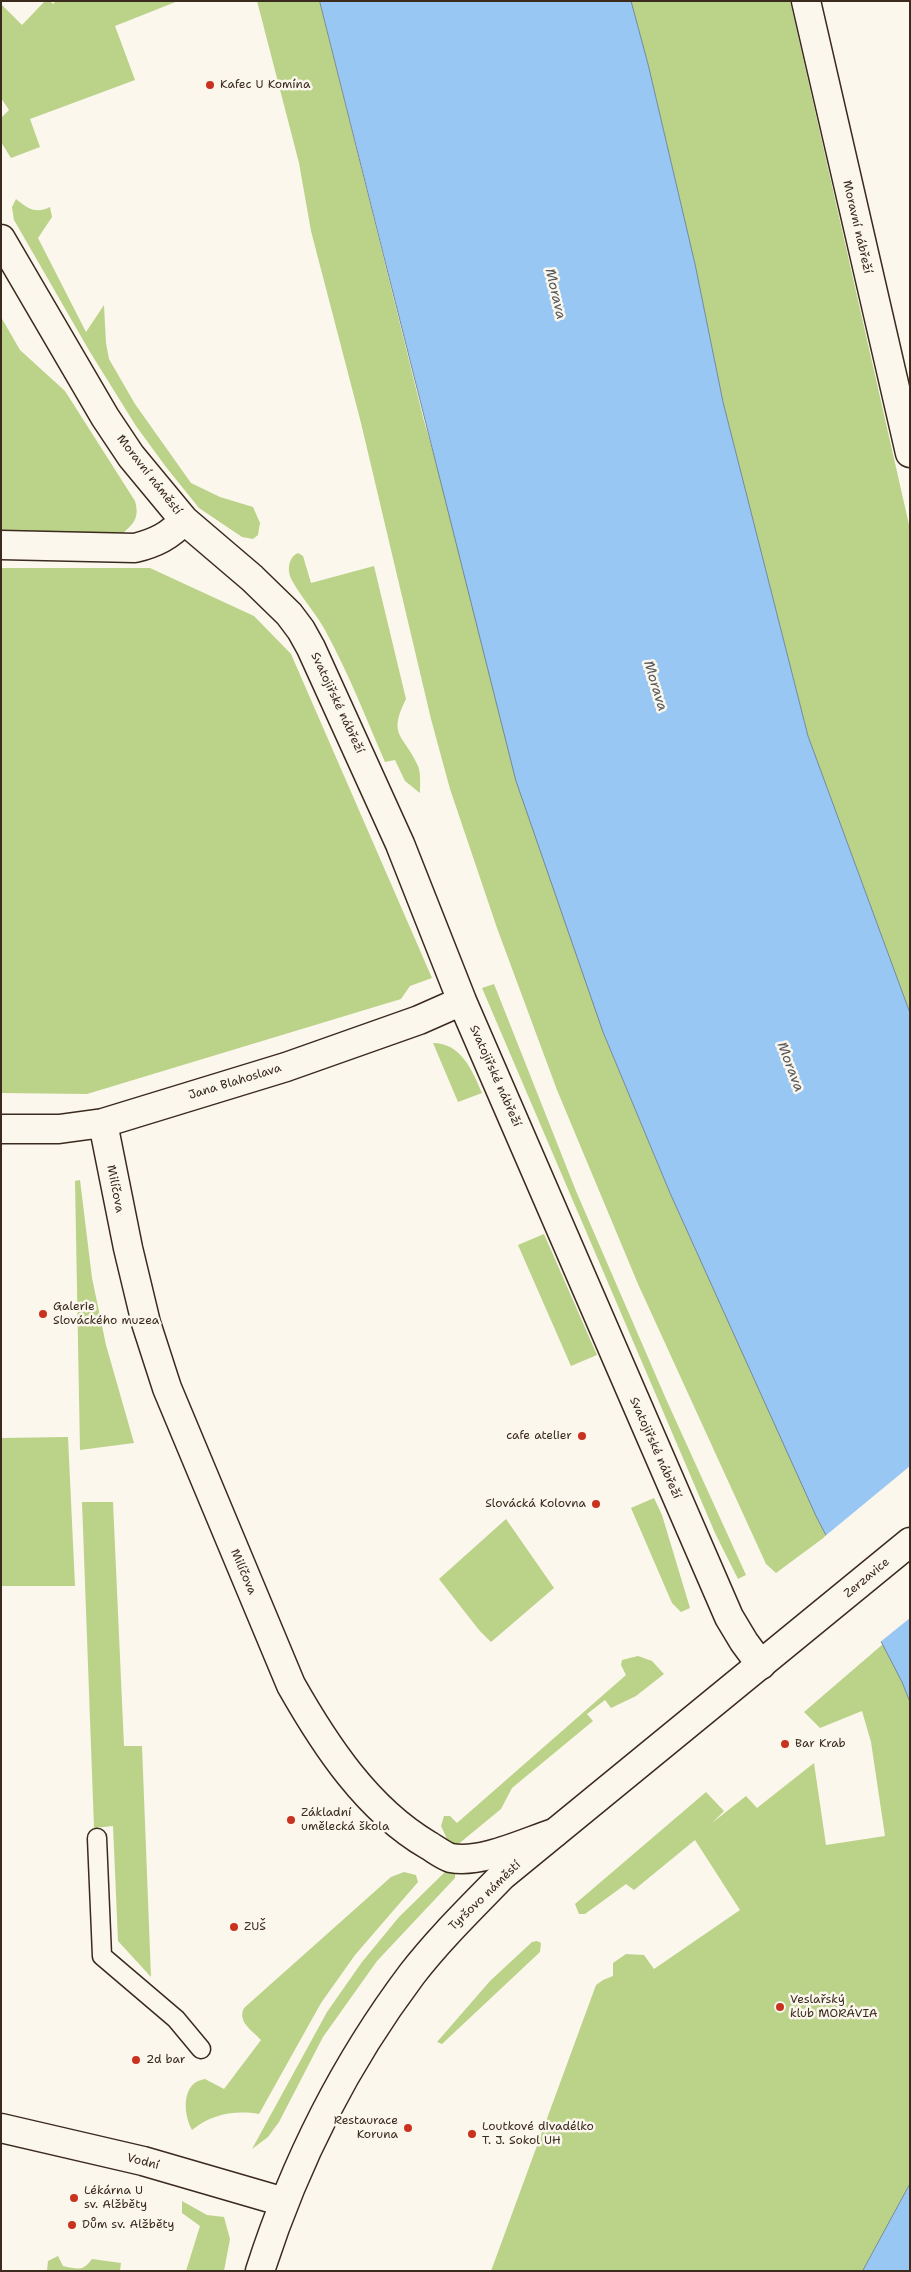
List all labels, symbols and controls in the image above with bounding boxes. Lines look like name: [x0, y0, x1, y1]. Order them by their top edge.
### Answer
place label: Kafec U Komína: [220, 78, 310, 92]
marker: Kafec U Komína: [204, 79, 216, 91]
street label: Moravní nábřeží: [839, 179, 875, 275]
water label: Morava: [541, 267, 569, 321]
street label: Moravní náměstí: [113, 432, 185, 518]
street label: Svatojiřské nábřeží: [307, 650, 367, 756]
water label: Morava: [639, 659, 671, 713]
street label: Svatojiřské nábřeží: [466, 1023, 524, 1129]
water label: Morava: [773, 1040, 807, 1094]
street label: Jana Blahoslava: [187, 1061, 283, 1103]
street label: Milíčova: [103, 1164, 127, 1214]
place label: Galerie Slováckého muzea: [53, 1300, 159, 1328]
marker: Galerie Slováckého muzea: [37, 1308, 49, 1320]
street label: Svatojiřské nábřeží: [626, 1395, 684, 1501]
place label: cafe atelier: [506, 1429, 572, 1443]
marker: cafe atelier: [576, 1430, 588, 1442]
place label: Slovácká Kolovna: [485, 1497, 586, 1511]
marker: Slovácká Kolovna: [590, 1498, 602, 1510]
street label: Milíčova: [227, 1547, 259, 1597]
street label: Zerzavice: [841, 1555, 893, 1601]
place label: Bar Krab: [795, 1737, 846, 1751]
marker: Bar Krab: [779, 1738, 791, 1750]
place label: Základní umělecká škola: [301, 1806, 389, 1834]
marker: Základní umělecká škola: [285, 1814, 297, 1826]
street label: Tyršovo náměstí: [446, 1858, 524, 1934]
place label: ZUŠ: [244, 1920, 266, 1934]
marker: ZUŠ: [228, 1921, 240, 1933]
place label: Veslařský klub MORÁVIA: [790, 1993, 877, 2021]
marker: Veslařský klub MORÁVIA: [774, 2001, 786, 2013]
place label: 2d bar: [146, 2053, 186, 2067]
marker: 2d bar: [130, 2054, 142, 2066]
place label: Restaurace Koruna: [334, 2114, 398, 2142]
place label: Loutkové divadélko T. J. Sokol UH: [482, 2120, 594, 2148]
marker: Restaurace Koruna: [402, 2122, 414, 2134]
marker: Loutkové divadélko T. J. Sokol UH: [466, 2128, 478, 2140]
street label: Vodní: [125, 2151, 161, 2173]
place label: Lékárna U sv. Alžběty: [84, 2184, 147, 2212]
marker: Lékárna U sv. Alžběty: [68, 2192, 80, 2204]
place label: Dům sv. Alžběty: [82, 2218, 174, 2232]
marker: Dům sv. Alžběty: [66, 2219, 78, 2231]

